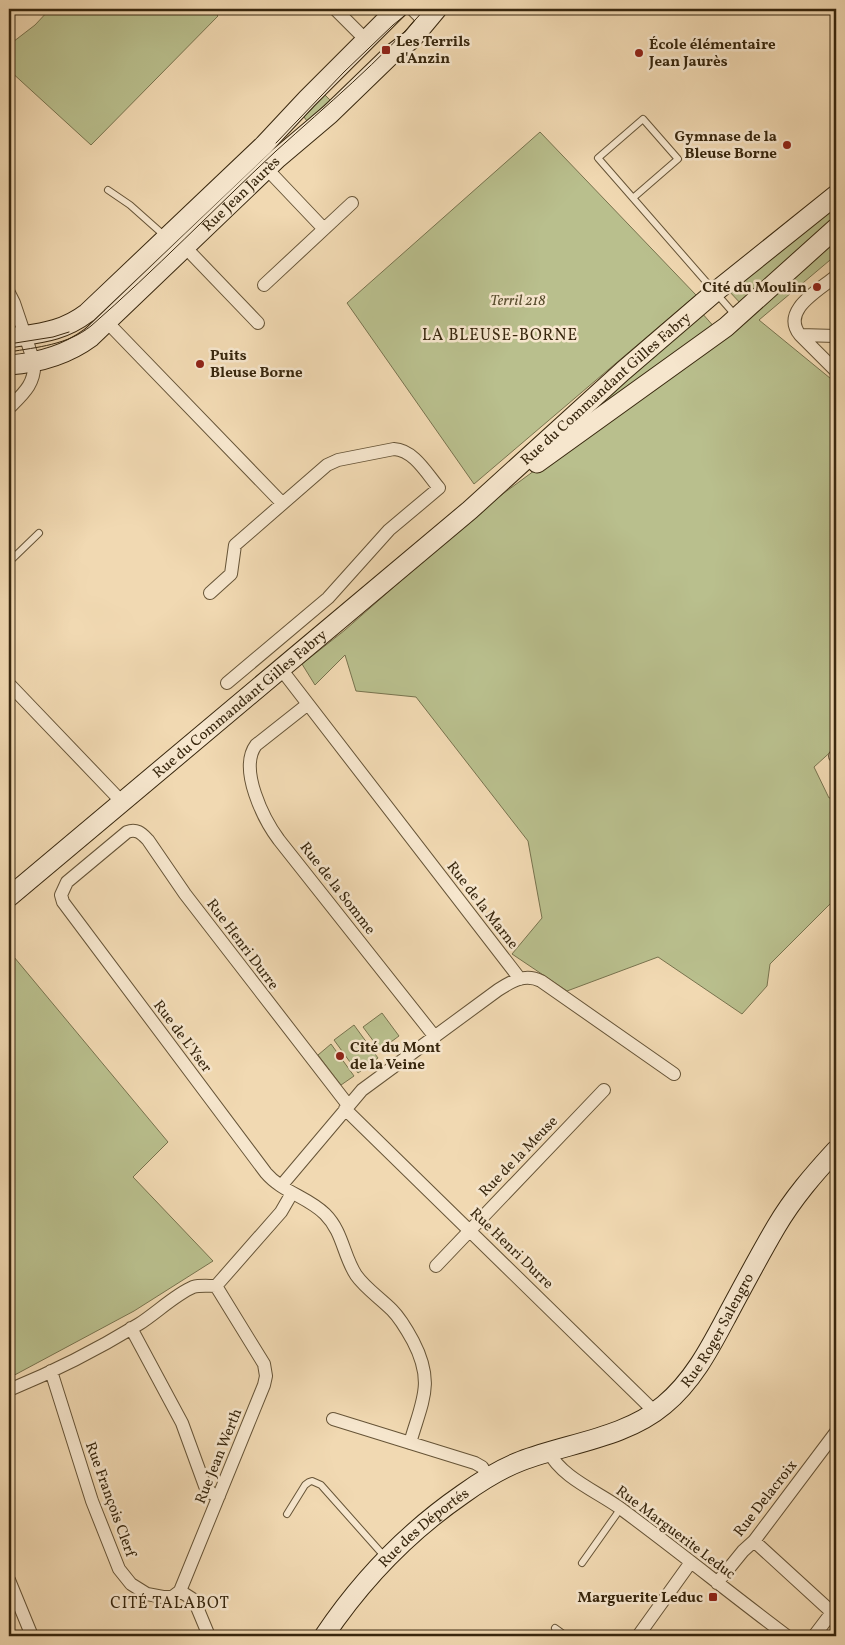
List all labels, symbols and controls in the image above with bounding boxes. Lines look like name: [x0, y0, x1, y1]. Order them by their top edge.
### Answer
place label: Les Terrils d'Anzin: [396, 32, 470, 70]
place label: École élémentaire Jean Jaurès: [648, 35, 776, 73]
marker: Les Terrils d'Anzin: [380, 44, 392, 56]
marker: École élémentaire Jean Jaurès: [633, 47, 645, 59]
place label: Gymnase de la Bleuse Borne: [675, 127, 777, 165]
marker: Gymnase de la Bleuse Borne: [781, 139, 793, 151]
street label: Rue Jean Jaurès: [198, 152, 286, 237]
place label: Cité du Moulin: [702, 278, 807, 299]
marker: Cité du Moulin: [811, 281, 823, 293]
park label: Terril 218: [490, 291, 546, 312]
street label: Rue du Commandant Gilles Fabry: [517, 308, 696, 471]
district label: LA BLEUSE-BORNE: [422, 325, 578, 347]
place label: Puits Bleuse Borne: [210, 346, 303, 384]
marker: Puits Bleuse Borne: [194, 358, 206, 370]
street label: Rue du Commandant Gilles Fabry: [149, 625, 332, 784]
street label: Rue de la Somme: [294, 838, 380, 940]
street label: Rue de la Marne: [441, 858, 523, 954]
street label: Rue Henri Durre: [201, 895, 283, 995]
street label: Rue de L'Yser: [148, 996, 216, 1078]
place label: Cité du Mont de la Veine: [350, 1038, 441, 1076]
marker: Cité du Mont de la Veine: [334, 1050, 346, 1062]
street label: Rue de la Meuse: [475, 1112, 563, 1202]
street label: Rue Henri Durre: [464, 1204, 557, 1295]
street label: Rue Roger Salengro: [677, 1270, 760, 1393]
street label: Rue Jean Werth: [191, 1406, 248, 1507]
street label: Rue François Clerf: [79, 1439, 141, 1562]
street label: Rue Delacroix: [730, 1456, 803, 1542]
street label: Rue Marguerite Leduc: [611, 1481, 740, 1585]
street label: Rue des Déportés: [374, 1484, 474, 1573]
place label: Marguerite Leduc: [578, 1588, 703, 1609]
marker: Marguerite Leduc: [707, 1591, 719, 1603]
district label: CITÉ TALABOT: [110, 1593, 230, 1615]

